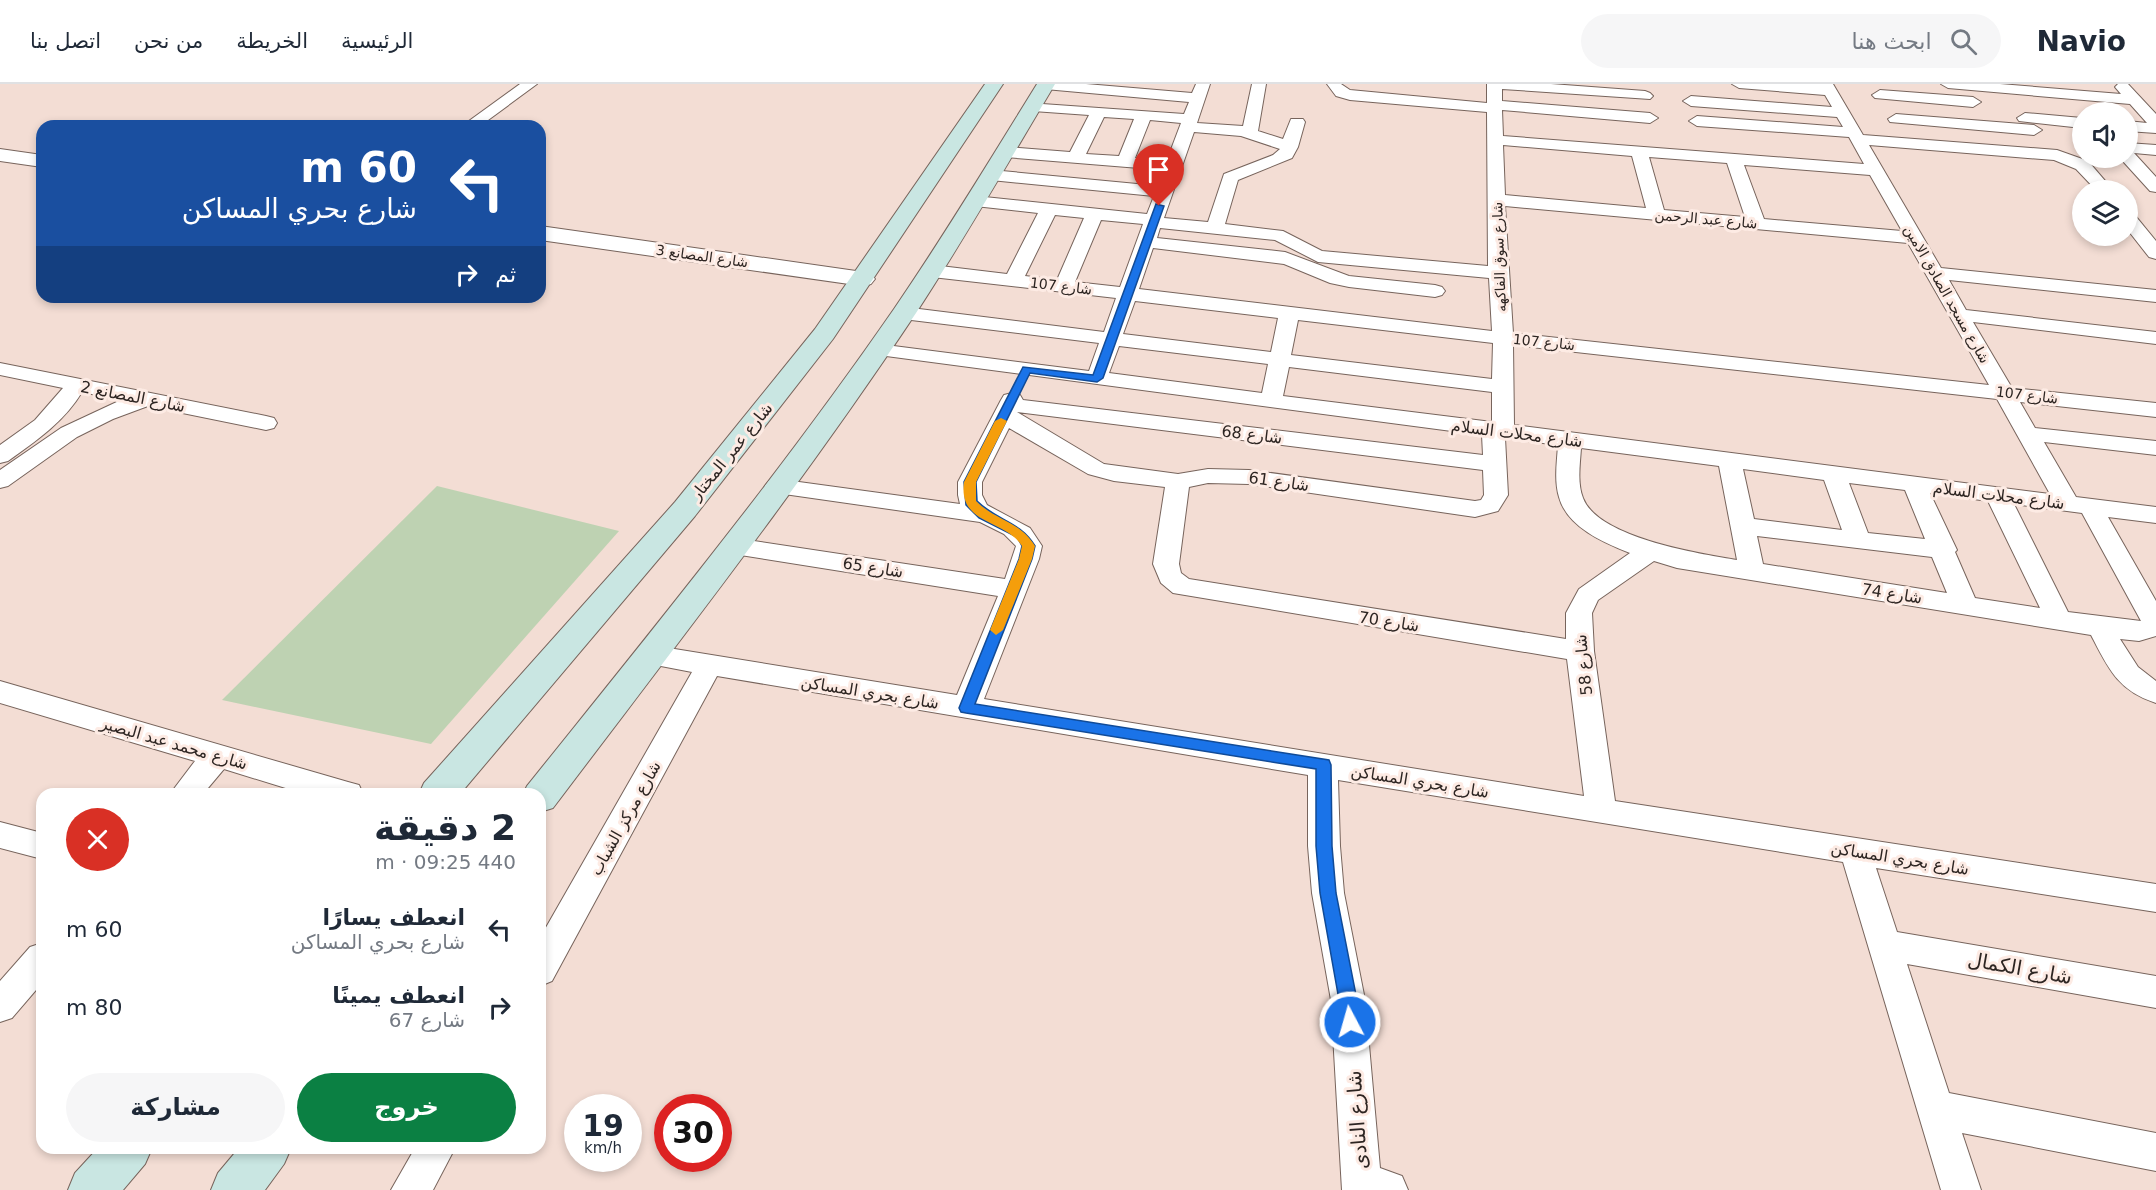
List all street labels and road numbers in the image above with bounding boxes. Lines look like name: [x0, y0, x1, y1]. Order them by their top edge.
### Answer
street label: شارع سوق الفاكهه: [1489, 202, 1510, 312]
street label: شارع عبد الرحمن: [1654, 207, 1758, 232]
street label: شارع مسجد الصادق الامين: [1900, 222, 1993, 366]
street label: شارع المصانع 3: [655, 242, 749, 271]
street label: شارع 107: [1029, 274, 1093, 299]
street label: شارع 107: [1512, 331, 1576, 354]
street label: شارع المصانع 2: [79, 377, 187, 417]
street label: شارع 107: [1995, 383, 2059, 408]
street label: شارع عمر المختار: [686, 399, 777, 505]
street label: شارع محلات السلام: [1450, 416, 1584, 452]
street label: شارع 68: [1220, 421, 1283, 449]
street label: شارع 61: [1247, 468, 1310, 496]
street label: شارع محلات السلام: [1932, 478, 2066, 514]
street label: شارع 65: [841, 553, 905, 583]
street label: شارع 74: [1860, 579, 1924, 609]
street label: شارع 70: [1357, 607, 1421, 637]
street label: شارع 58: [1571, 634, 1597, 696]
street label: شارع بحري المساكن: [799, 672, 940, 714]
street label: شارع محمد عبد البصير: [97, 713, 249, 774]
street label: شارع مركز الشباب: [586, 758, 666, 879]
street label: شارع بحري المساكن: [1349, 761, 1490, 803]
street label: شارع بحري المساكن: [1829, 838, 1970, 880]
street label: شارع الكمال: [1966, 947, 2074, 989]
street label: شارع النادى: [1342, 1070, 1372, 1170]

